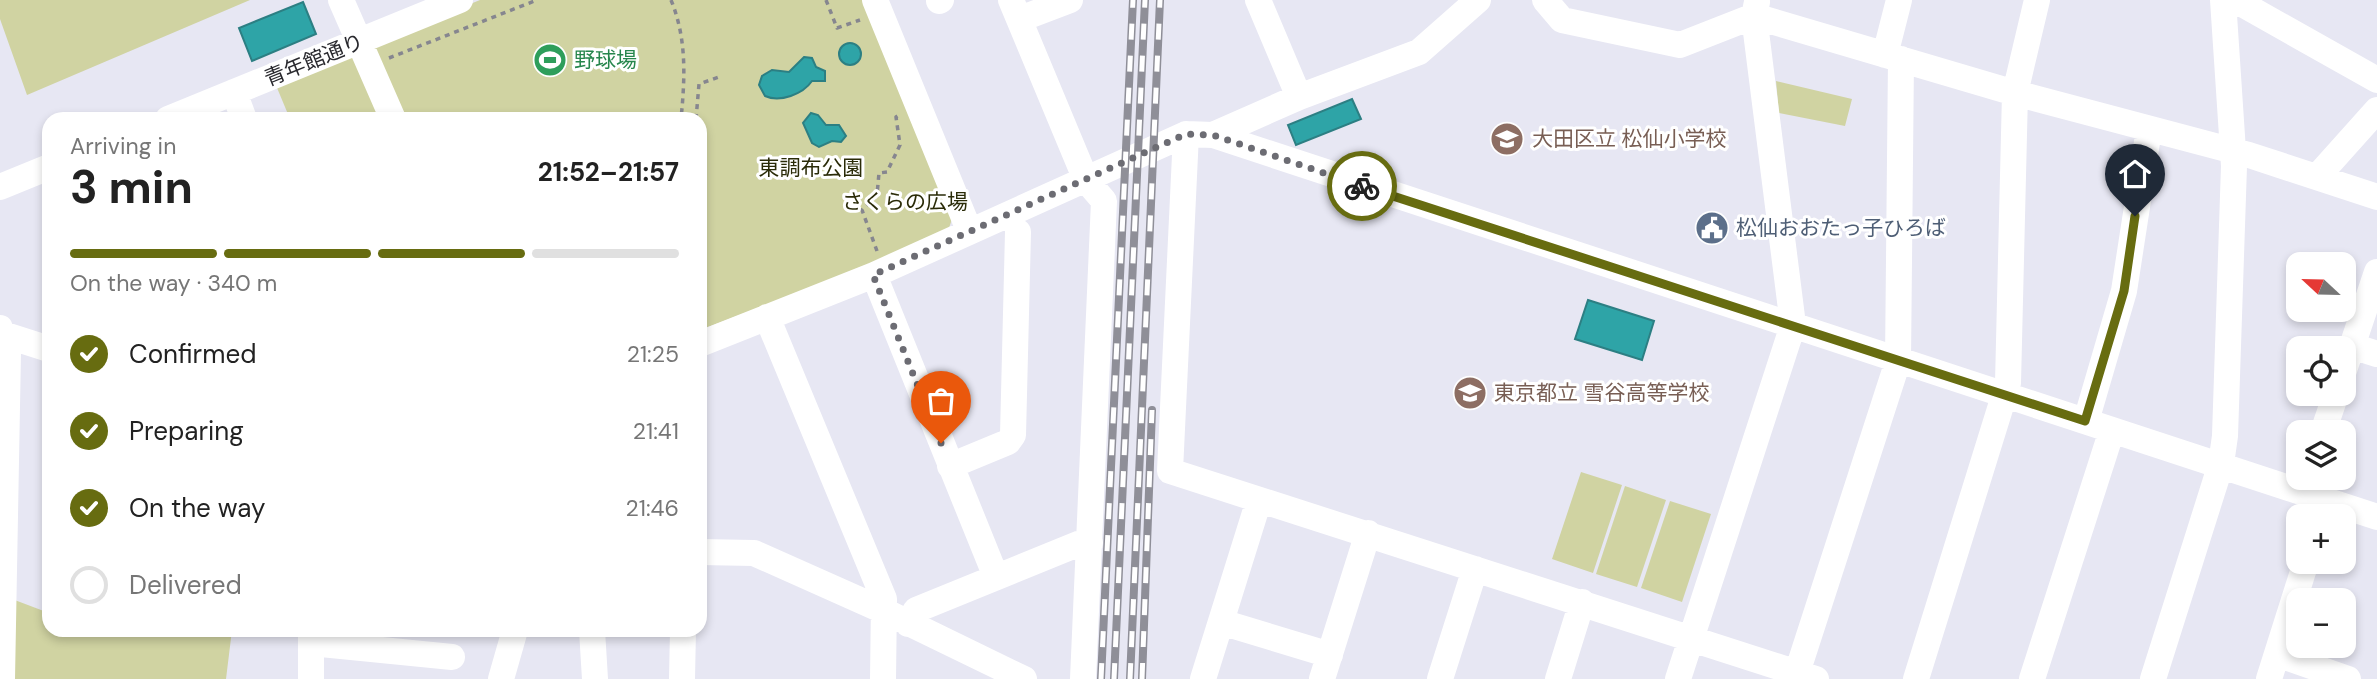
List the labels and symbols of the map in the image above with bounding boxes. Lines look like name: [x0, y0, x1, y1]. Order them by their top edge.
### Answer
street label: 青年館通り: [260, 27, 368, 93]
sports icon: 野球場: [531, 41, 569, 79]
place label: 野球場: [574, 46, 637, 74]
school or university icon: 大田区立 松仙小学校: [1488, 120, 1526, 158]
place label: 大田区立 松仙小学校: [1532, 125, 1727, 153]
pin: [2105, 144, 2165, 216]
courier: [1327, 151, 1397, 221]
park label: 東調布公園: [759, 154, 864, 182]
park label: さくらの広場: [842, 188, 968, 216]
public building icon: 松仙おおたっ子ひろば: [1693, 209, 1731, 247]
place label: 松仙おおたっ子ひろば: [1736, 214, 1946, 242]
north arrow: [2286, 252, 2356, 322]
pin: [911, 371, 971, 443]
school or university icon: 東京都立 雪谷高等学校: [1451, 374, 1489, 412]
place label: 東京都立 雪谷高等学校: [1494, 379, 1710, 407]

